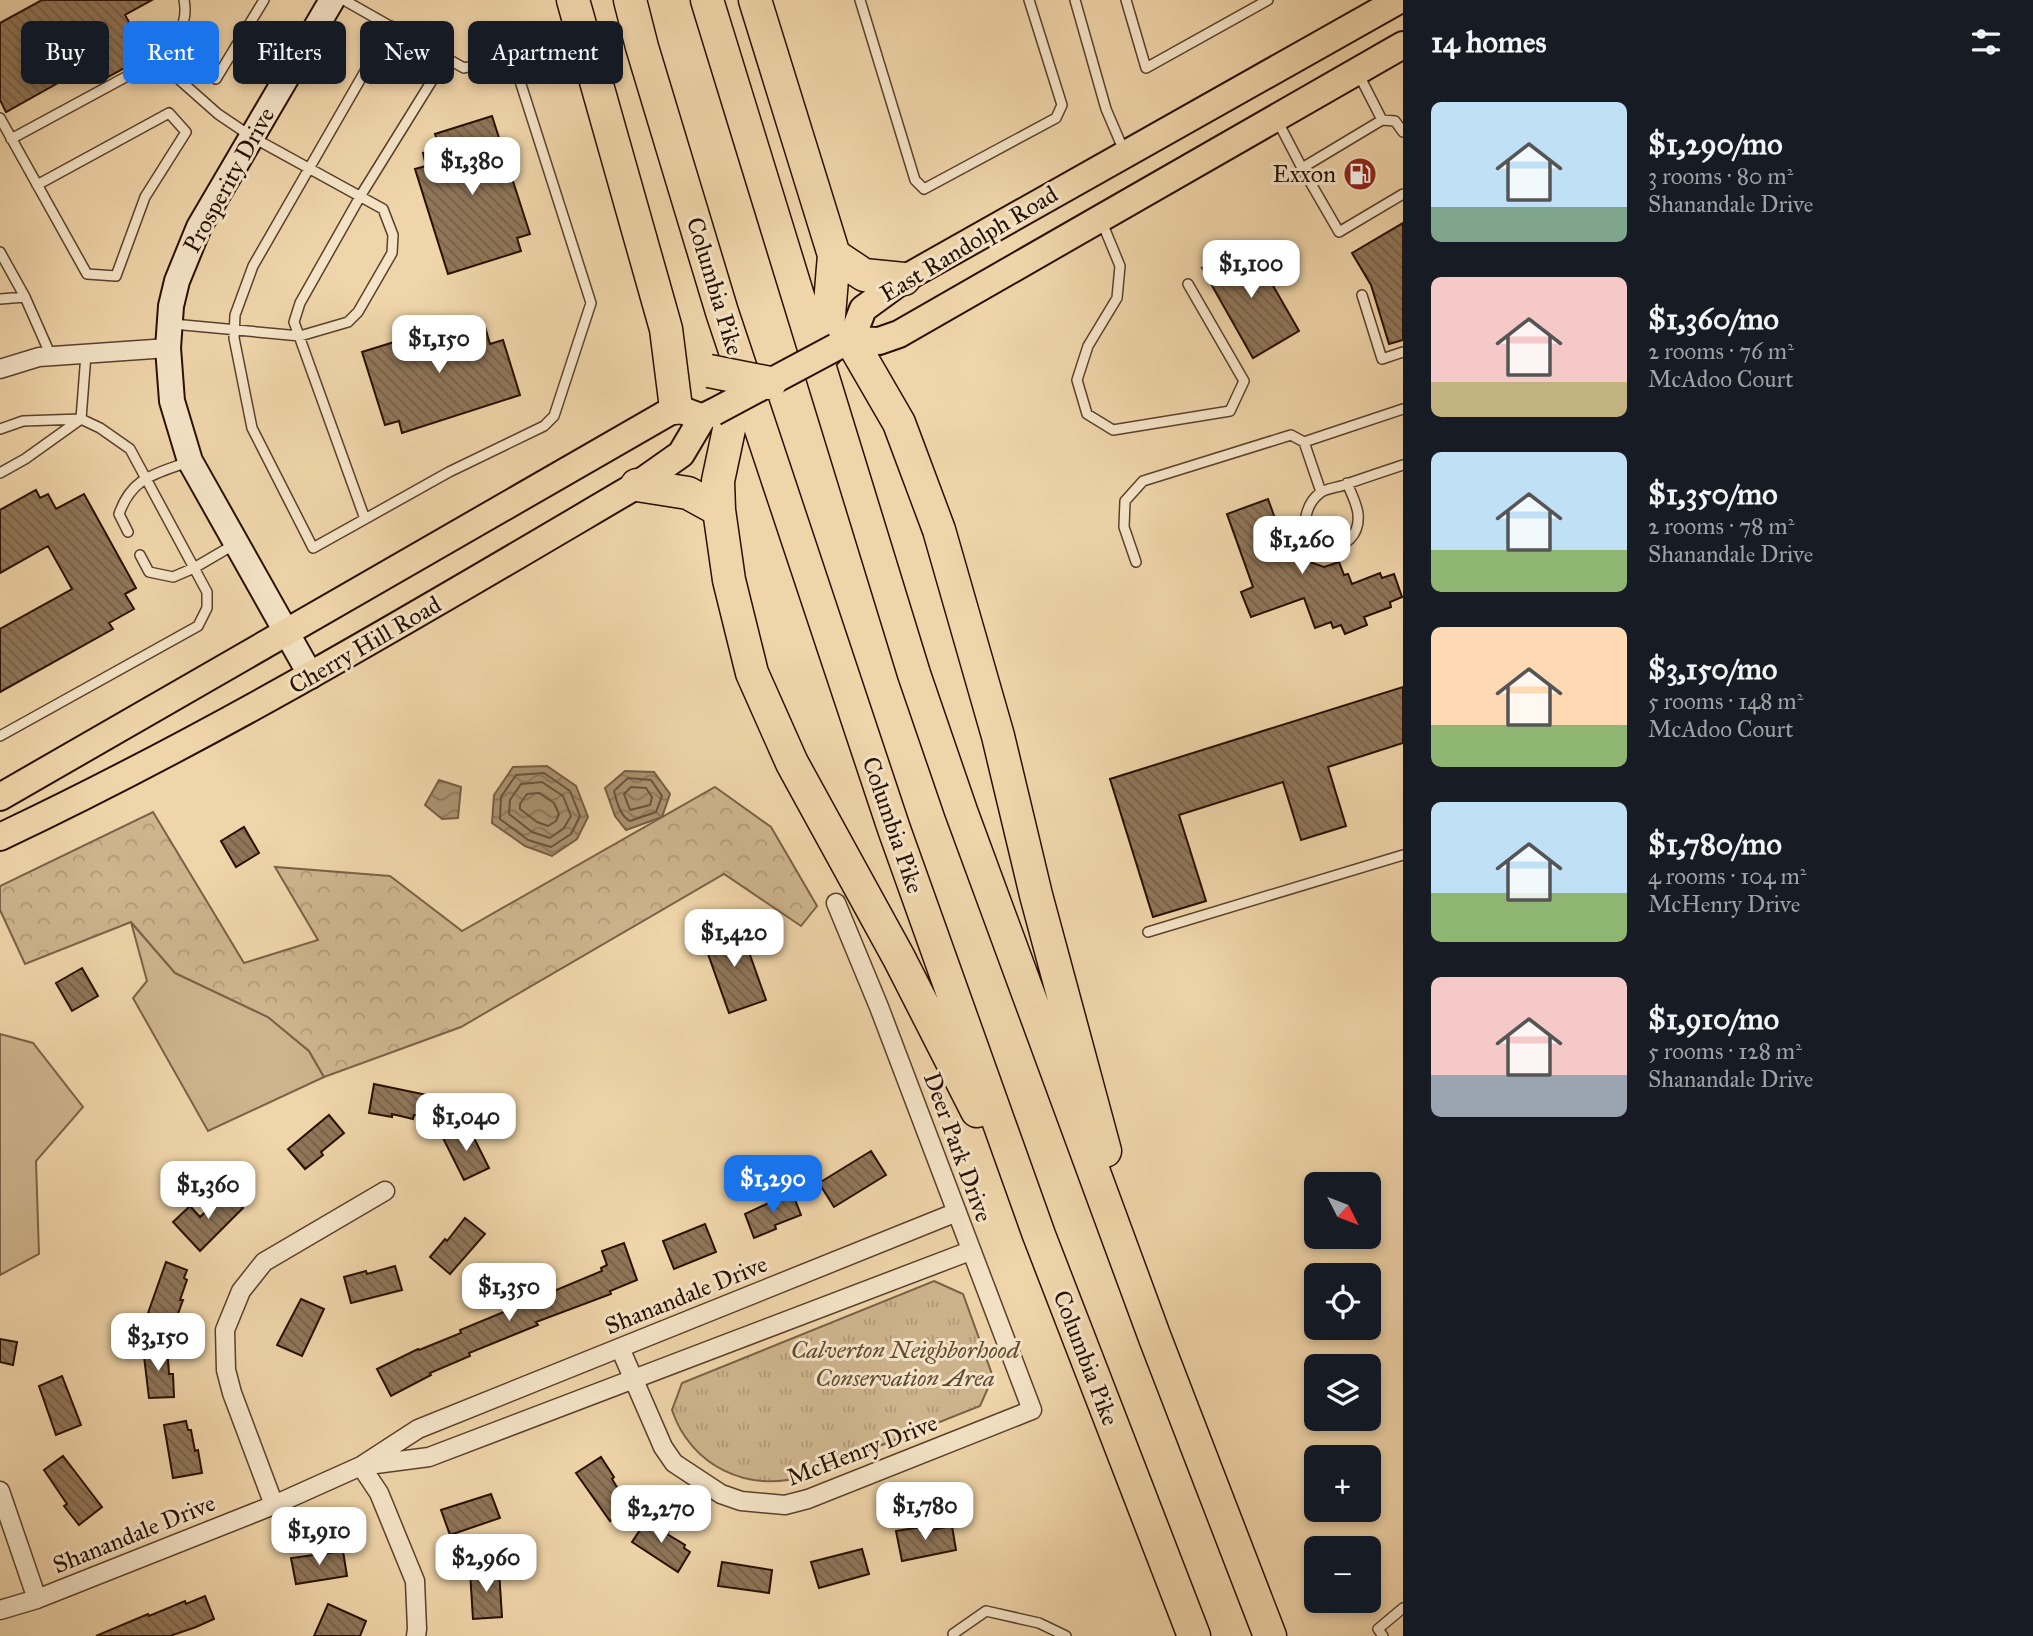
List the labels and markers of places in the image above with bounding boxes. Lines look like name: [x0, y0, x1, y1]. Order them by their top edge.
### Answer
pin: $1,380: [415, 138, 529, 197]
fuel station icon: Exxon: [1341, 155, 1379, 193]
place label: Exxon: [1272, 159, 1336, 189]
pin: $1,100: [1194, 240, 1308, 300]
pin: $1,150: [382, 316, 496, 375]
pin: $1,260: [1245, 516, 1359, 576]
pin: $1,420: [677, 909, 791, 969]
pin: $1,040: [409, 1094, 523, 1153]
pin: $1,290: [716, 1156, 830, 1215]
pin: $1,360: [151, 1162, 265, 1221]
pin: $1,350: [452, 1264, 566, 1323]
pin: $3,150: [101, 1314, 215, 1373]
pin: $1,780: [868, 1482, 982, 1542]
pin: $2,270: [604, 1486, 718, 1545]
pin: $1,910: [262, 1508, 376, 1567]
pin: $2,960: [429, 1534, 543, 1594]

